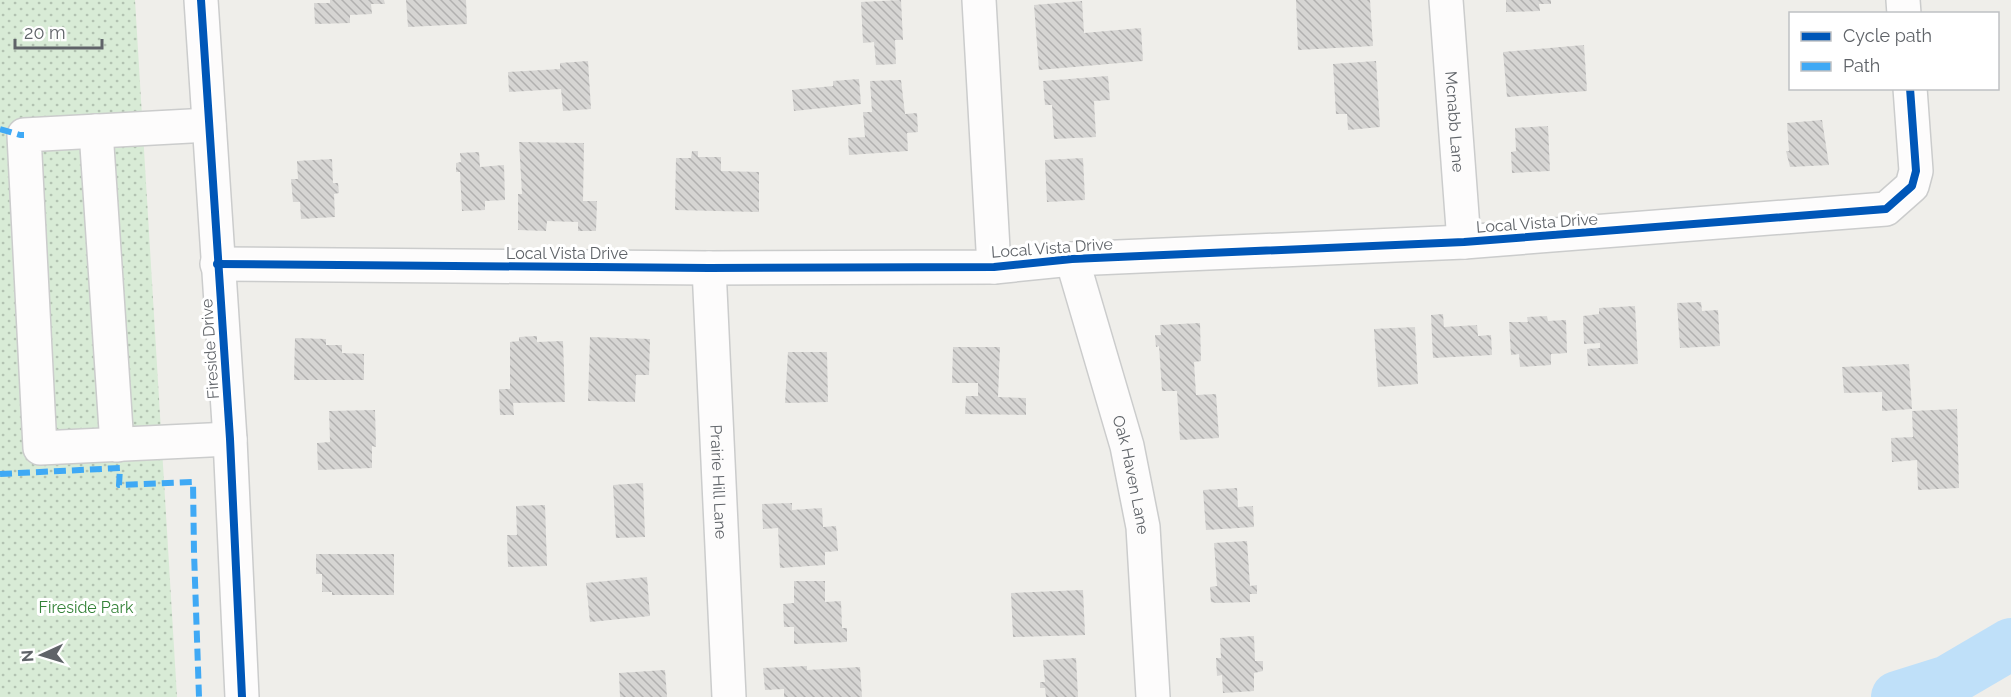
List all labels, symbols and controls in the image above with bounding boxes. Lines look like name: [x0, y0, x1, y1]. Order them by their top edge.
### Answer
scale bar: [15, 12, 102, 50]
legend: [1789, 12, 1999, 90]
text: 20 m: [24, 22, 66, 43]
text: Cycle path: [1843, 25, 1932, 46]
text: Path: [1843, 55, 1880, 76]
street label: Mcnabb Lane: [1442, 70, 1468, 173]
street label: Local Vista Drive: [1475, 209, 1599, 237]
street label: Local Vista Drive: [990, 234, 1114, 262]
street label: Local Vista Drive: [506, 244, 628, 263]
street label: Fireside Drive: [197, 298, 223, 400]
street label: Oak Haven Lane: [1109, 413, 1153, 535]
street label: Prairie Hill Lane: [707, 424, 731, 540]
park label: Fireside Park: [39, 598, 134, 617]
north arrow: [12, 625, 72, 685]
text: N: [18, 649, 37, 663]

